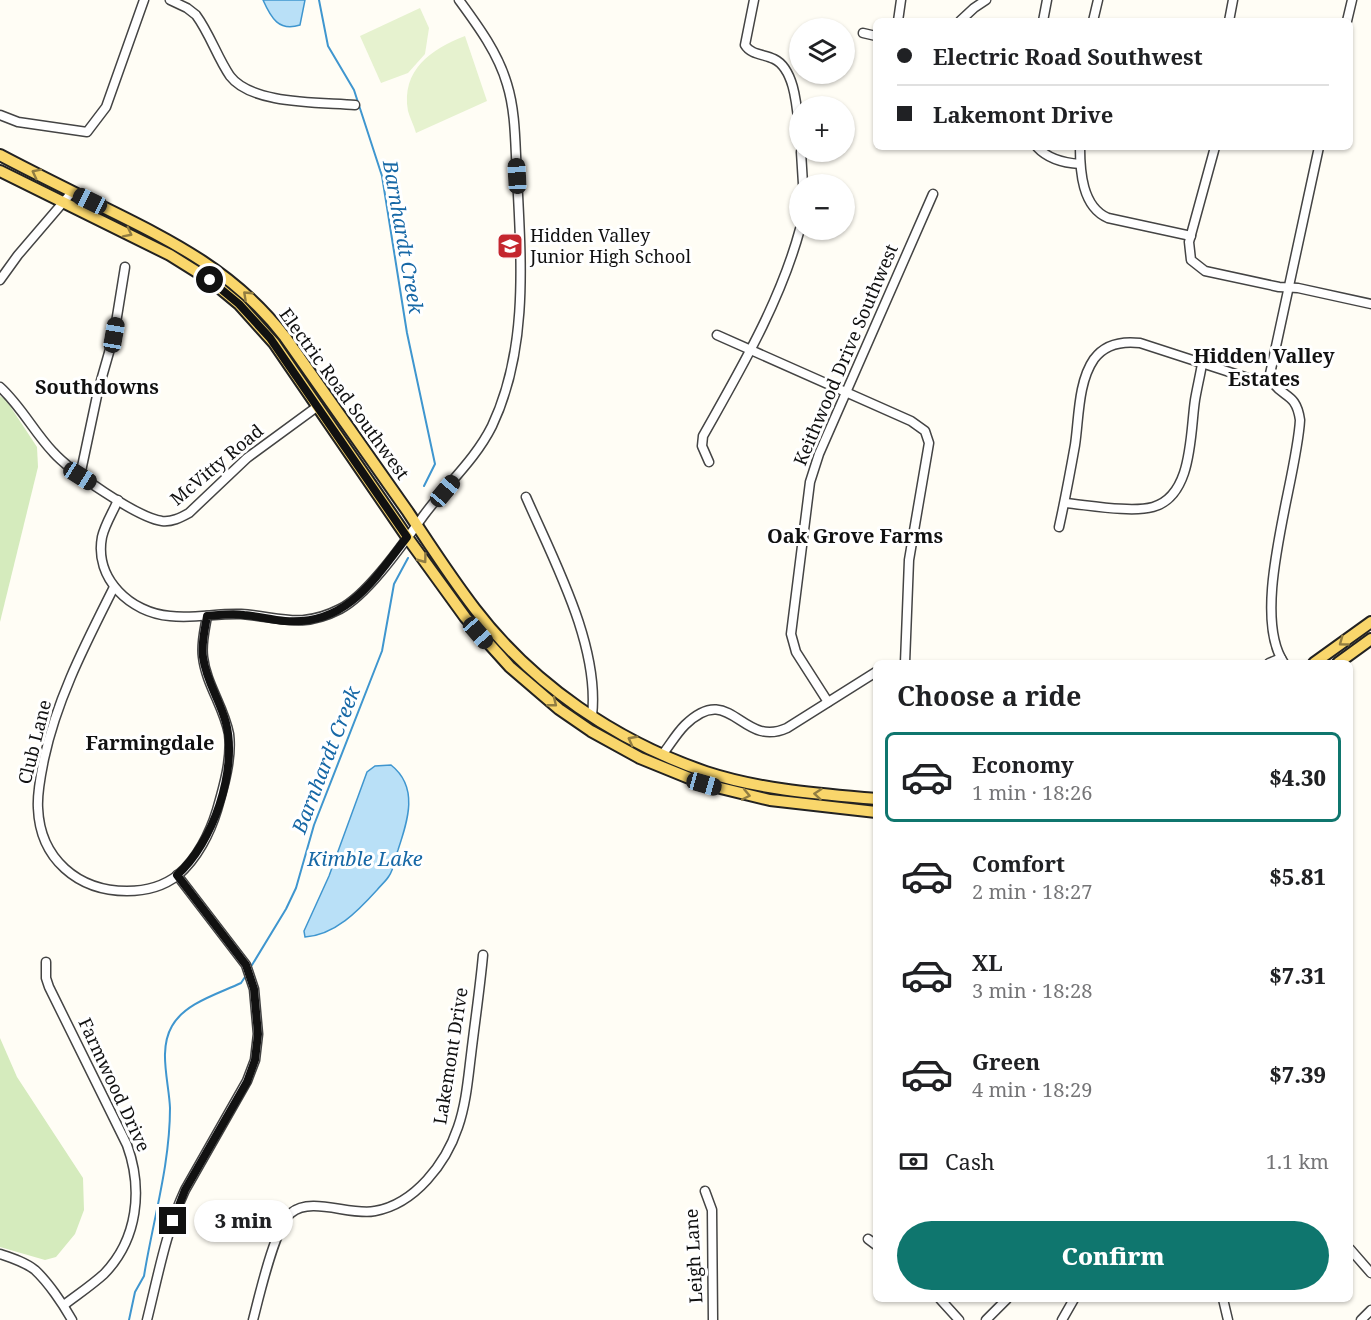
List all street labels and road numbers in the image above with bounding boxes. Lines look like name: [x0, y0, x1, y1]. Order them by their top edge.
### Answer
street label: Keithwood Drive Southwest: [787, 240, 903, 469]
street label: Electric Road Southwest: [274, 303, 415, 484]
street label: McVitty Road: [165, 418, 268, 510]
street label: Club Lane: [12, 697, 56, 787]
street label: Lakemont Drive: [427, 986, 473, 1126]
street label: Farmwood Drive: [73, 1014, 156, 1155]
street label: Leigh Lane: [679, 1208, 707, 1304]

